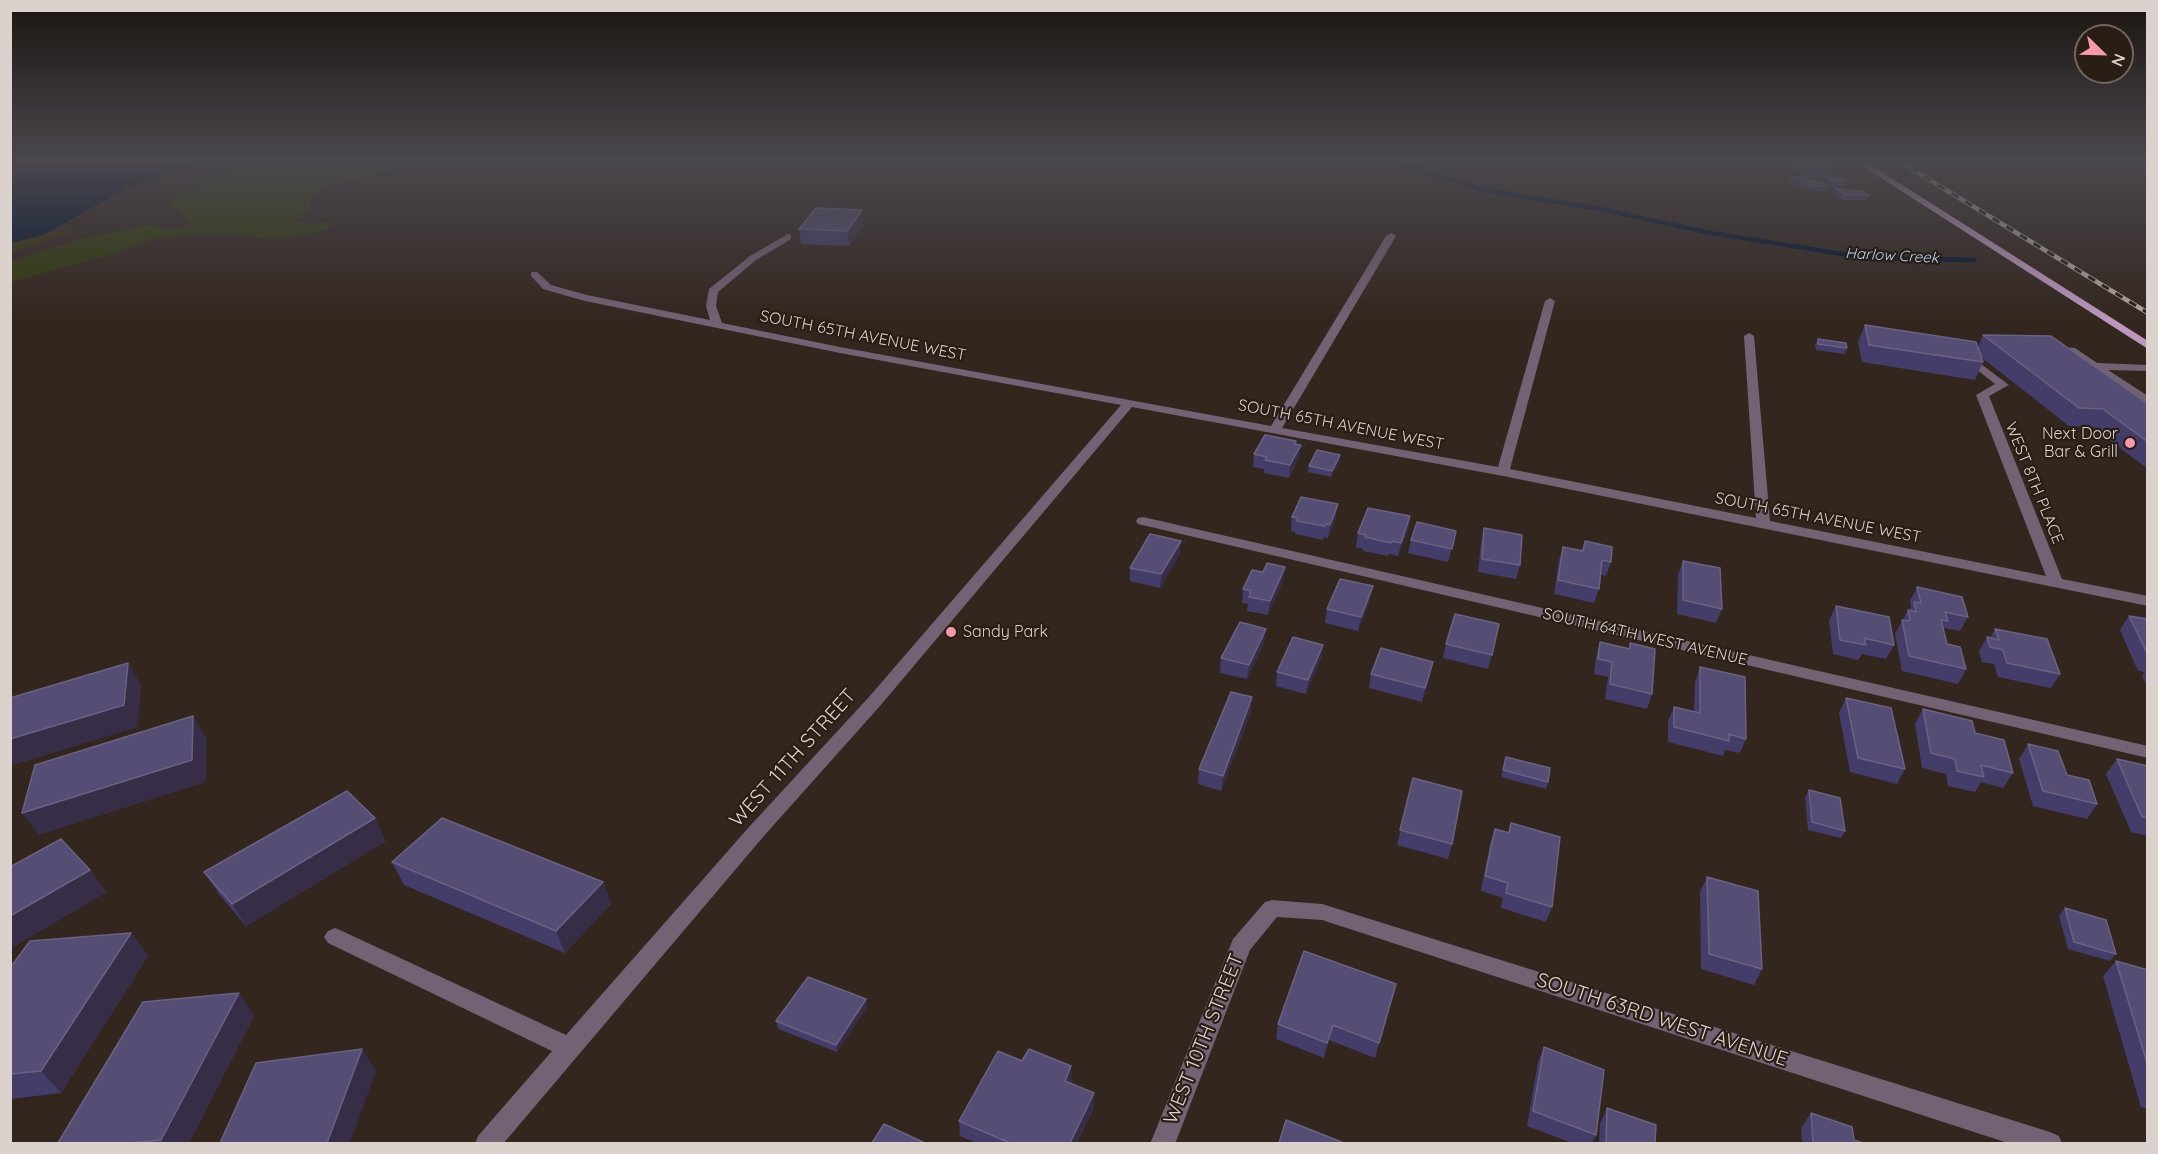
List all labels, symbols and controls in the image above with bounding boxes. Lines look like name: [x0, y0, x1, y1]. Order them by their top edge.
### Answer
north arrow: [2074, 24, 2134, 84]
text: N: [2107, 51, 2130, 70]
water label: Harlow Creek: [1845, 245, 1939, 267]
street label: SOUTH 65TH AVENUE WEST: [758, 307, 968, 365]
street label: SOUTH 65TH AVENUE WEST: [1236, 396, 1446, 454]
street label: WEST 8TH PLACE: [2001, 419, 2067, 547]
place label: Next Door Bar & Grill: [2042, 424, 2118, 462]
marker: Next Door Bar & Grill: [2123, 436, 2137, 450]
street label: SOUTH 65TH AVENUE WEST: [1713, 489, 1923, 547]
street label: SOUTH 64TH WEST AVENUE: [1541, 604, 1749, 670]
place label: Sandy Park: [963, 622, 1048, 642]
marker: Sandy Park: [944, 625, 958, 639]
street label: WEST 11TH STREET: [725, 684, 861, 832]
street label: WEST 10TH STREET: [1159, 950, 1249, 1128]
street label: SOUTH 63RD WEST AVENUE: [1533, 968, 1791, 1072]

